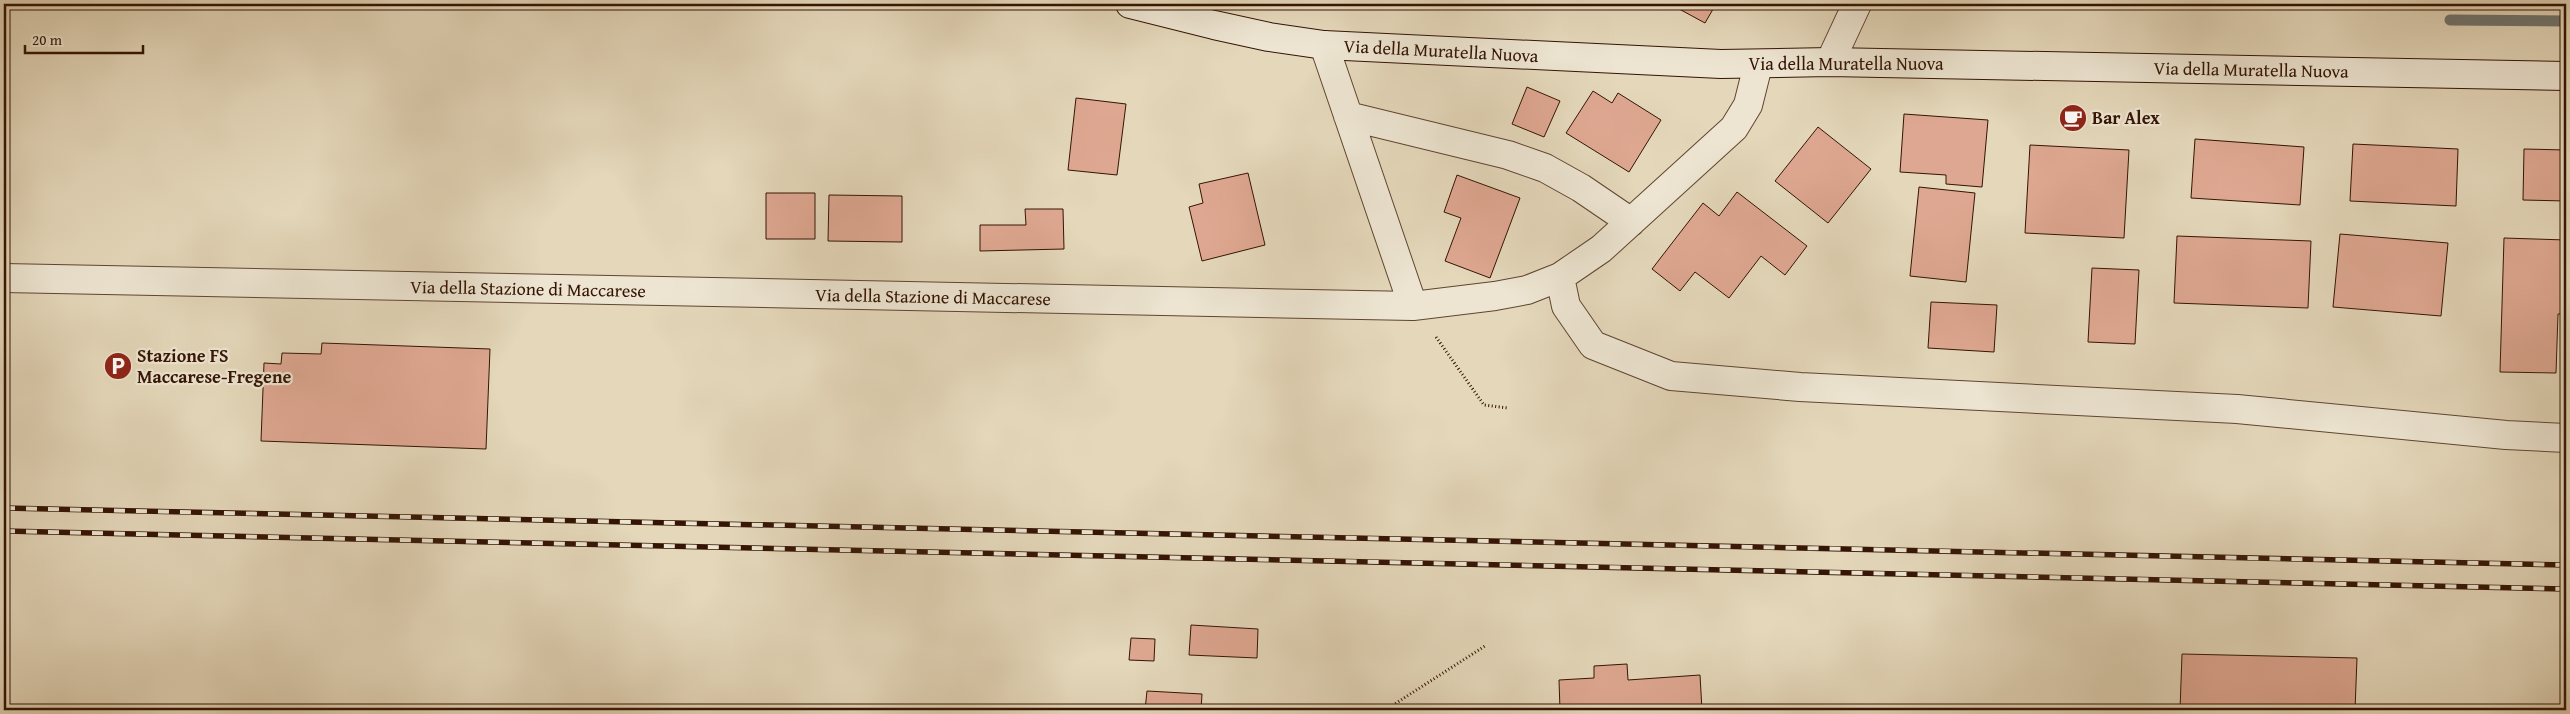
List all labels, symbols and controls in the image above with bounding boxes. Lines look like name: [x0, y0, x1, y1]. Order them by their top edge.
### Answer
scale bar: [25, 22, 142, 54]
text: 20 m: [32, 29, 63, 50]
street label: Via della Muratella Nuova: [1343, 32, 1540, 69]
street label: Via della Muratella Nuova: [1748, 50, 1944, 77]
street label: Via della Muratella Nuova: [2153, 54, 2349, 85]
cafe icon: Bar Alex: [2058, 103, 2088, 133]
place label: Bar Alex: [2092, 104, 2160, 131]
street label: Via della Stazione di Maccarese: [410, 273, 646, 304]
street label: Via della Stazione di Maccarese: [815, 281, 1051, 312]
place label: Stazione FS Maccarese-Fregene: [137, 342, 292, 390]
parking icon: Stazione FS Maccarese-Fregene: [103, 351, 133, 381]

